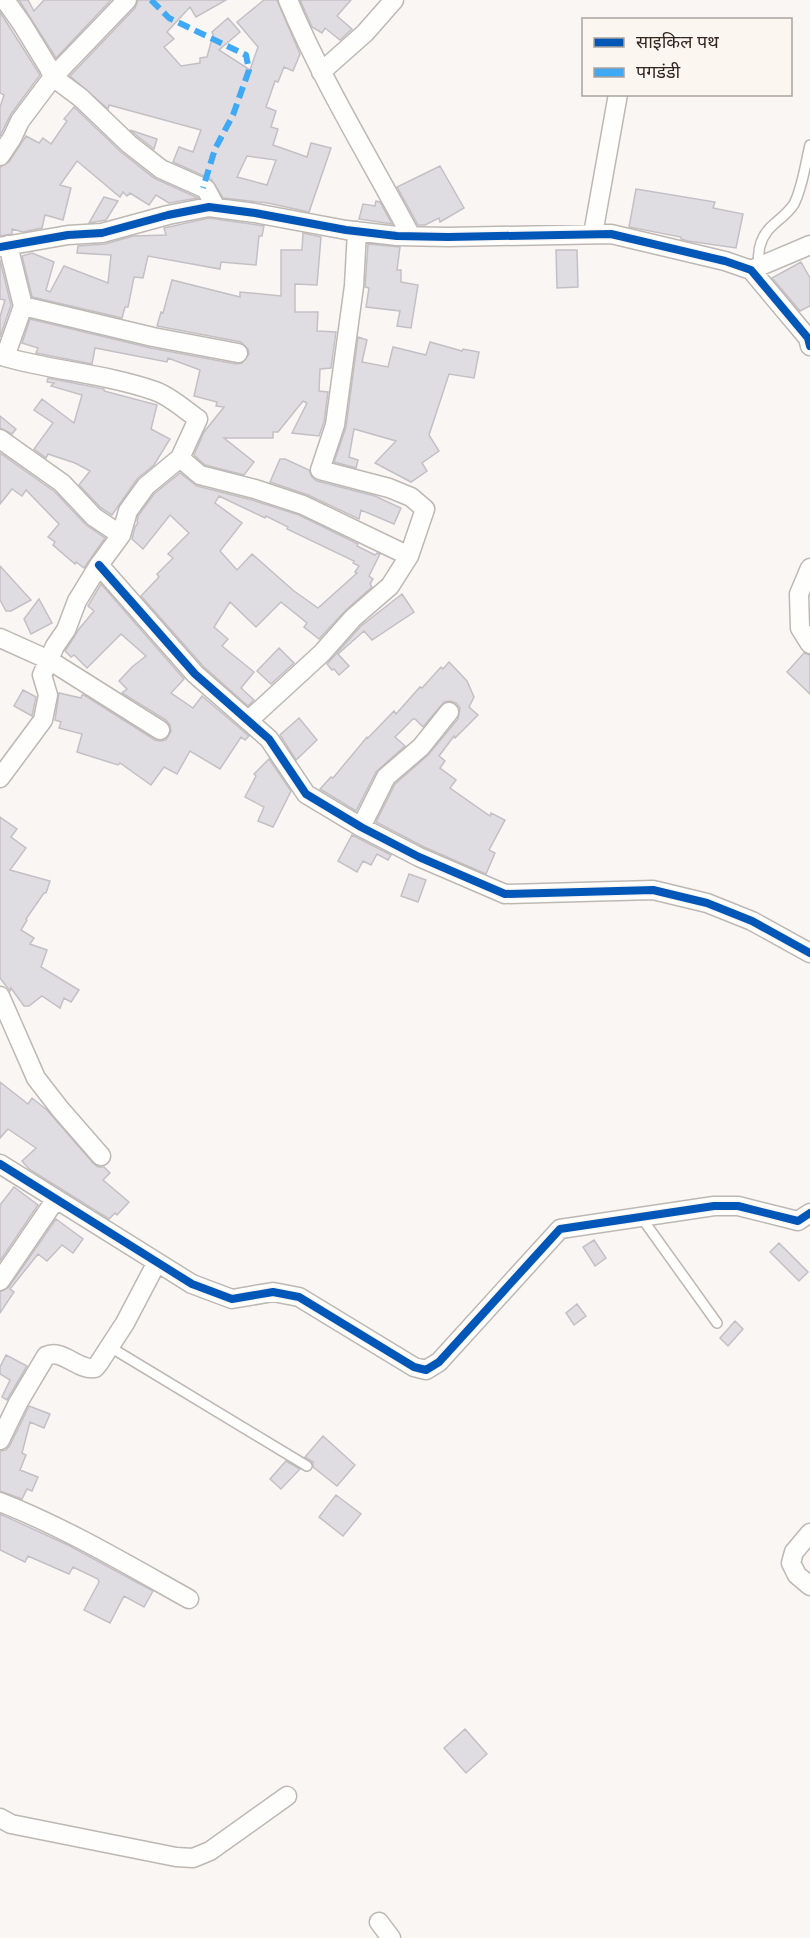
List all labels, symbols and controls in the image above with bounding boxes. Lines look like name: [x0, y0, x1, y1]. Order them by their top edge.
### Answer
legend: [582, 18, 792, 96]
text: साइकिल पथ: [636, 31, 719, 52]
text: पगडंडी: [636, 61, 681, 82]

